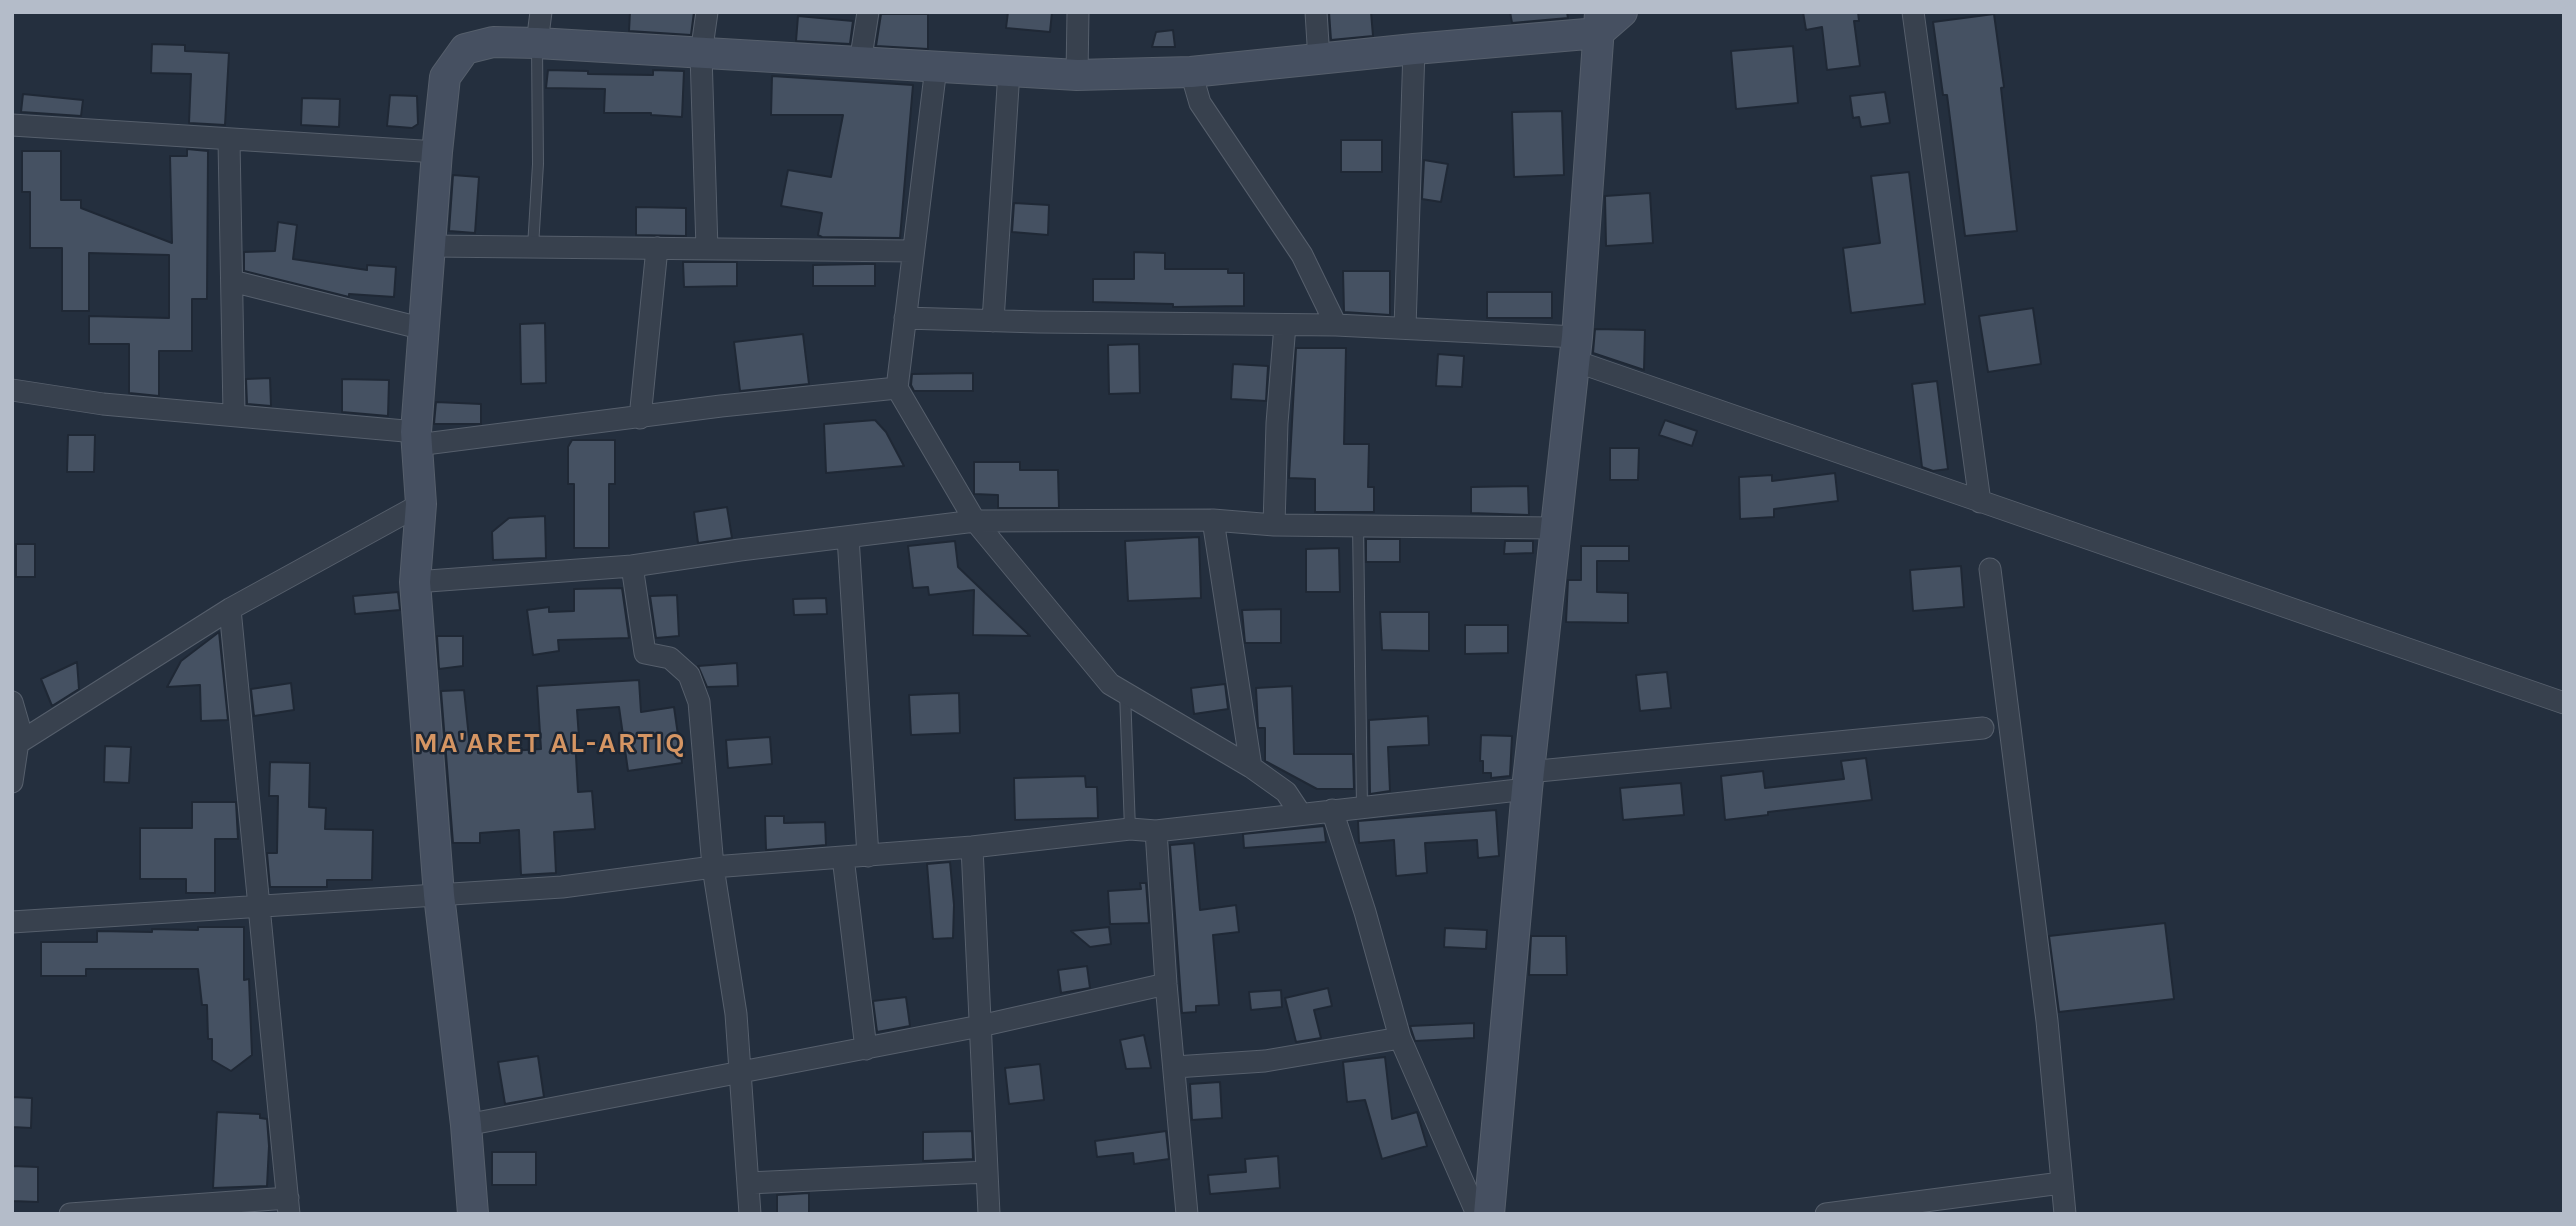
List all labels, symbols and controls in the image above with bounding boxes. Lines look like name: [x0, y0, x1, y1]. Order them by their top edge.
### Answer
district label: MA'ARET AL-ARTIQ: [416, 727, 684, 761]

